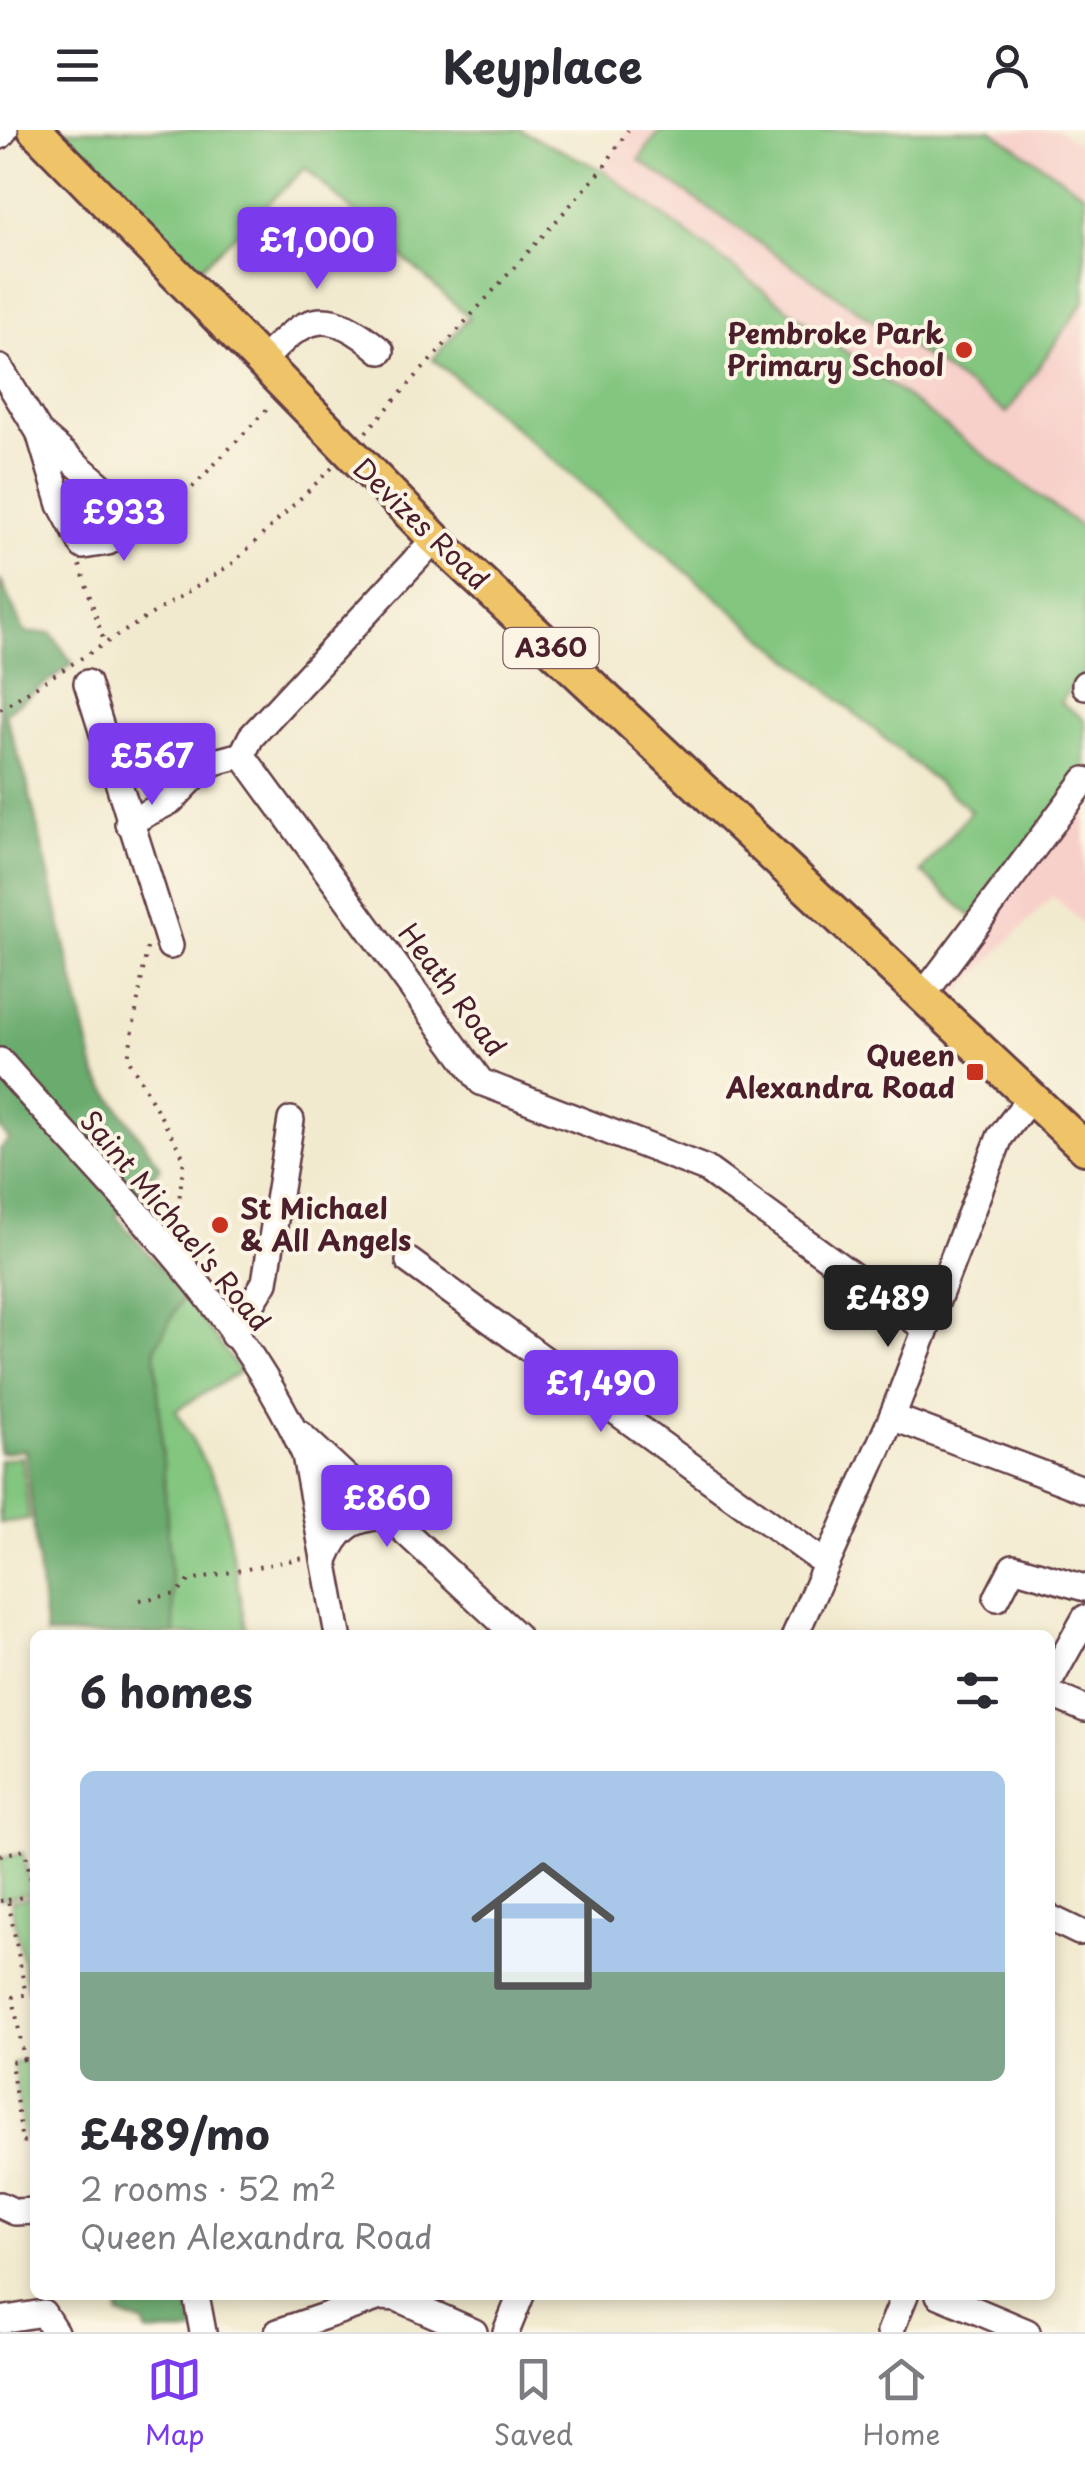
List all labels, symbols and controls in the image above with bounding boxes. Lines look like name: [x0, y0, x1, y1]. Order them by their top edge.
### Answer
text: Keyplace: [442, 31, 643, 99]
icon: menu: [50, 38, 105, 93]
icon: person: [980, 38, 1035, 93]
pin: £1,000: [236, 207, 398, 292]
text: £1,000: [259, 215, 375, 263]
place label: Pembroke Park Primary School: [727, 311, 944, 386]
marker: Pembroke Park Primary School: [953, 339, 975, 361]
street label: Devizes Road: [344, 447, 500, 599]
pin: £933: [65, 479, 183, 564]
text: £933: [83, 487, 165, 535]
road number: A360: [504, 628, 598, 668]
pin: £567: [93, 723, 211, 808]
text: £567: [111, 731, 193, 779]
street label: Heath Road: [389, 913, 518, 1065]
place label: Queen Alexandra Road: [725, 1033, 955, 1108]
marker: Queen Alexandra Road: [964, 1061, 986, 1083]
street label: Saint Michael's Road: [71, 1100, 282, 1340]
place label: St Michael & All Angels: [240, 1186, 411, 1261]
marker: St Michael & All Angels: [209, 1214, 231, 1236]
pin: £489: [829, 1265, 947, 1350]
text: £489: [846, 1273, 930, 1321]
pin: £1,490: [520, 1350, 682, 1435]
text: £1,490: [546, 1358, 656, 1406]
pin: £860: [328, 1465, 446, 1550]
text: £860: [343, 1473, 431, 1521]
text: 6 homes: [80, 1659, 253, 1722]
icon: filters: [950, 1663, 1005, 1718]
icon: home: [453, 1836, 633, 2016]
text: £489/mo: [80, 2101, 270, 2164]
text: 2 rooms · 52 m²: [80, 2164, 336, 2212]
text: Queen Alexandra Road: [80, 2212, 433, 2260]
tab: Map: [145, 2352, 204, 2455]
tab: Saved: [494, 2352, 573, 2455]
tab: Home: [862, 2352, 940, 2455]

